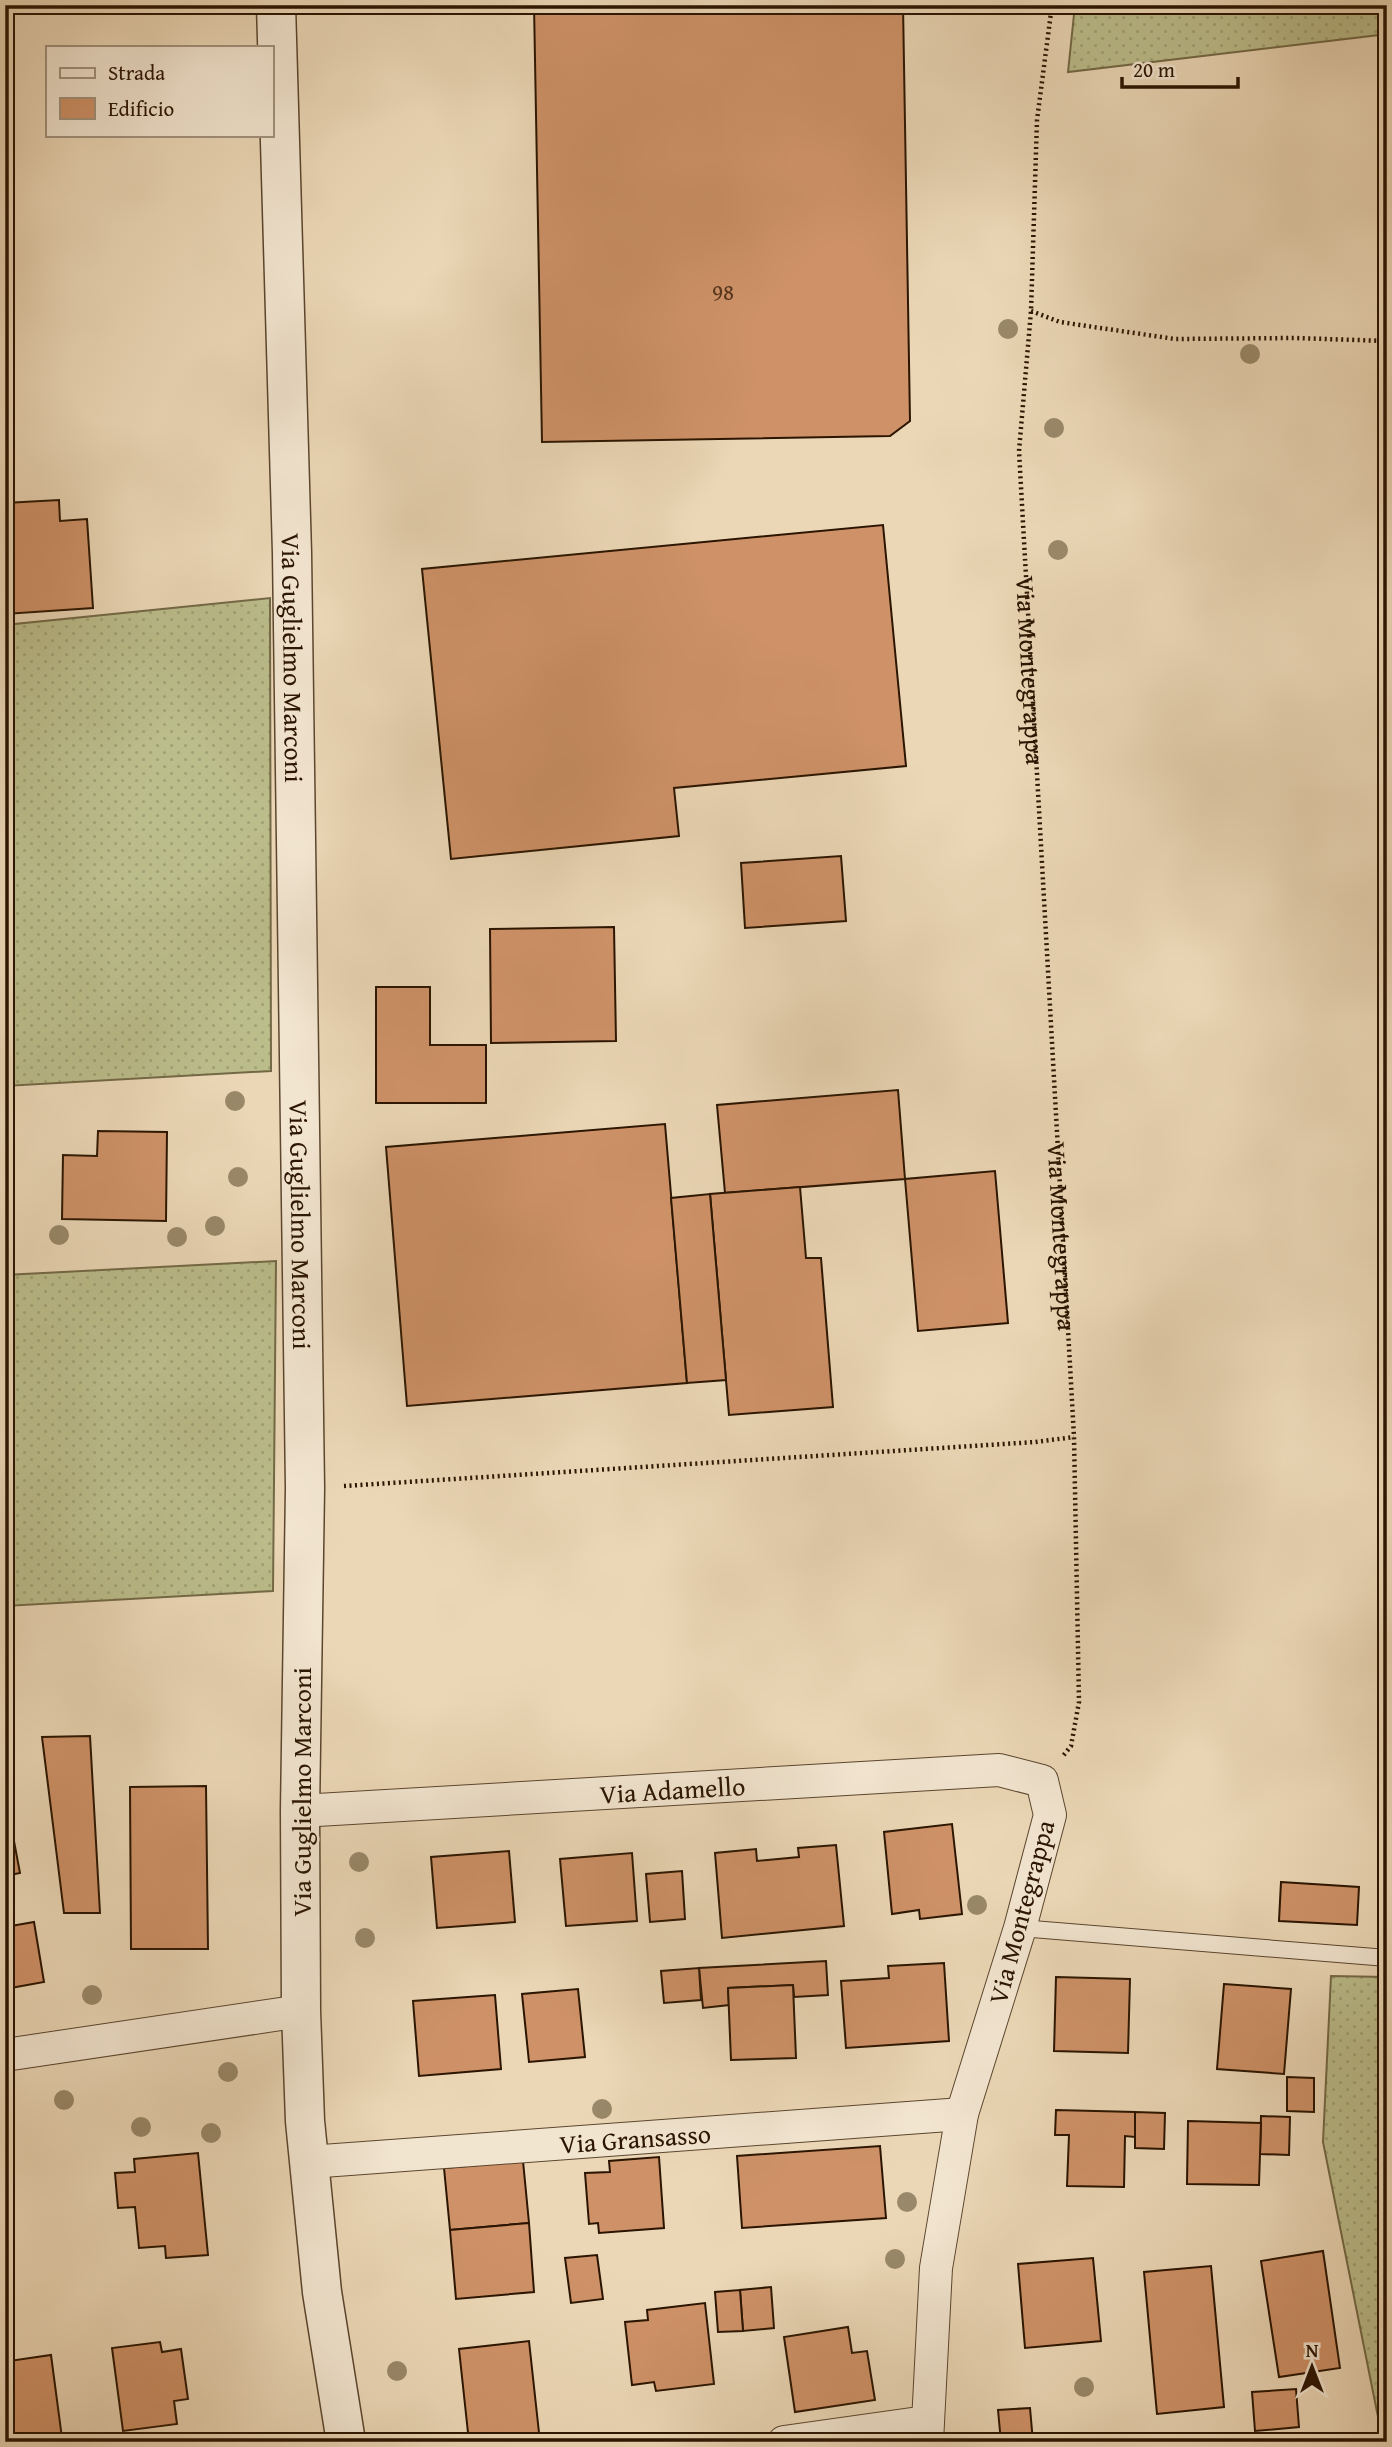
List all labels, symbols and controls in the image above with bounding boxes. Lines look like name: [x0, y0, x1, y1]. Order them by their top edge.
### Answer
legend: [46, 46, 273, 136]
scale bar: [1122, 46, 1238, 90]
text: 20 m: [1133, 54, 1175, 85]
text: Strada: [108, 57, 165, 88]
text: Edificio: [108, 93, 174, 124]
house number: 98: [712, 275, 734, 308]
street label: Via Guglielmo Marconi: [272, 532, 315, 783]
street label: Via Montegrappa: [1006, 575, 1056, 766]
street label: Via Guglielmo Marconi: [280, 1100, 323, 1350]
street label: Via Montegrappa: [1038, 1141, 1088, 1332]
street label: Via Guglielmo Marconi: [282, 1667, 321, 1917]
street label: Via Adamello: [598, 1765, 746, 1813]
street label: Via Montegrappa: [978, 1815, 1064, 2008]
street label: Via Gransasso: [558, 2113, 712, 2163]
north arrow: [1276, 2332, 1346, 2402]
text: N: [1306, 2336, 1319, 2364]

